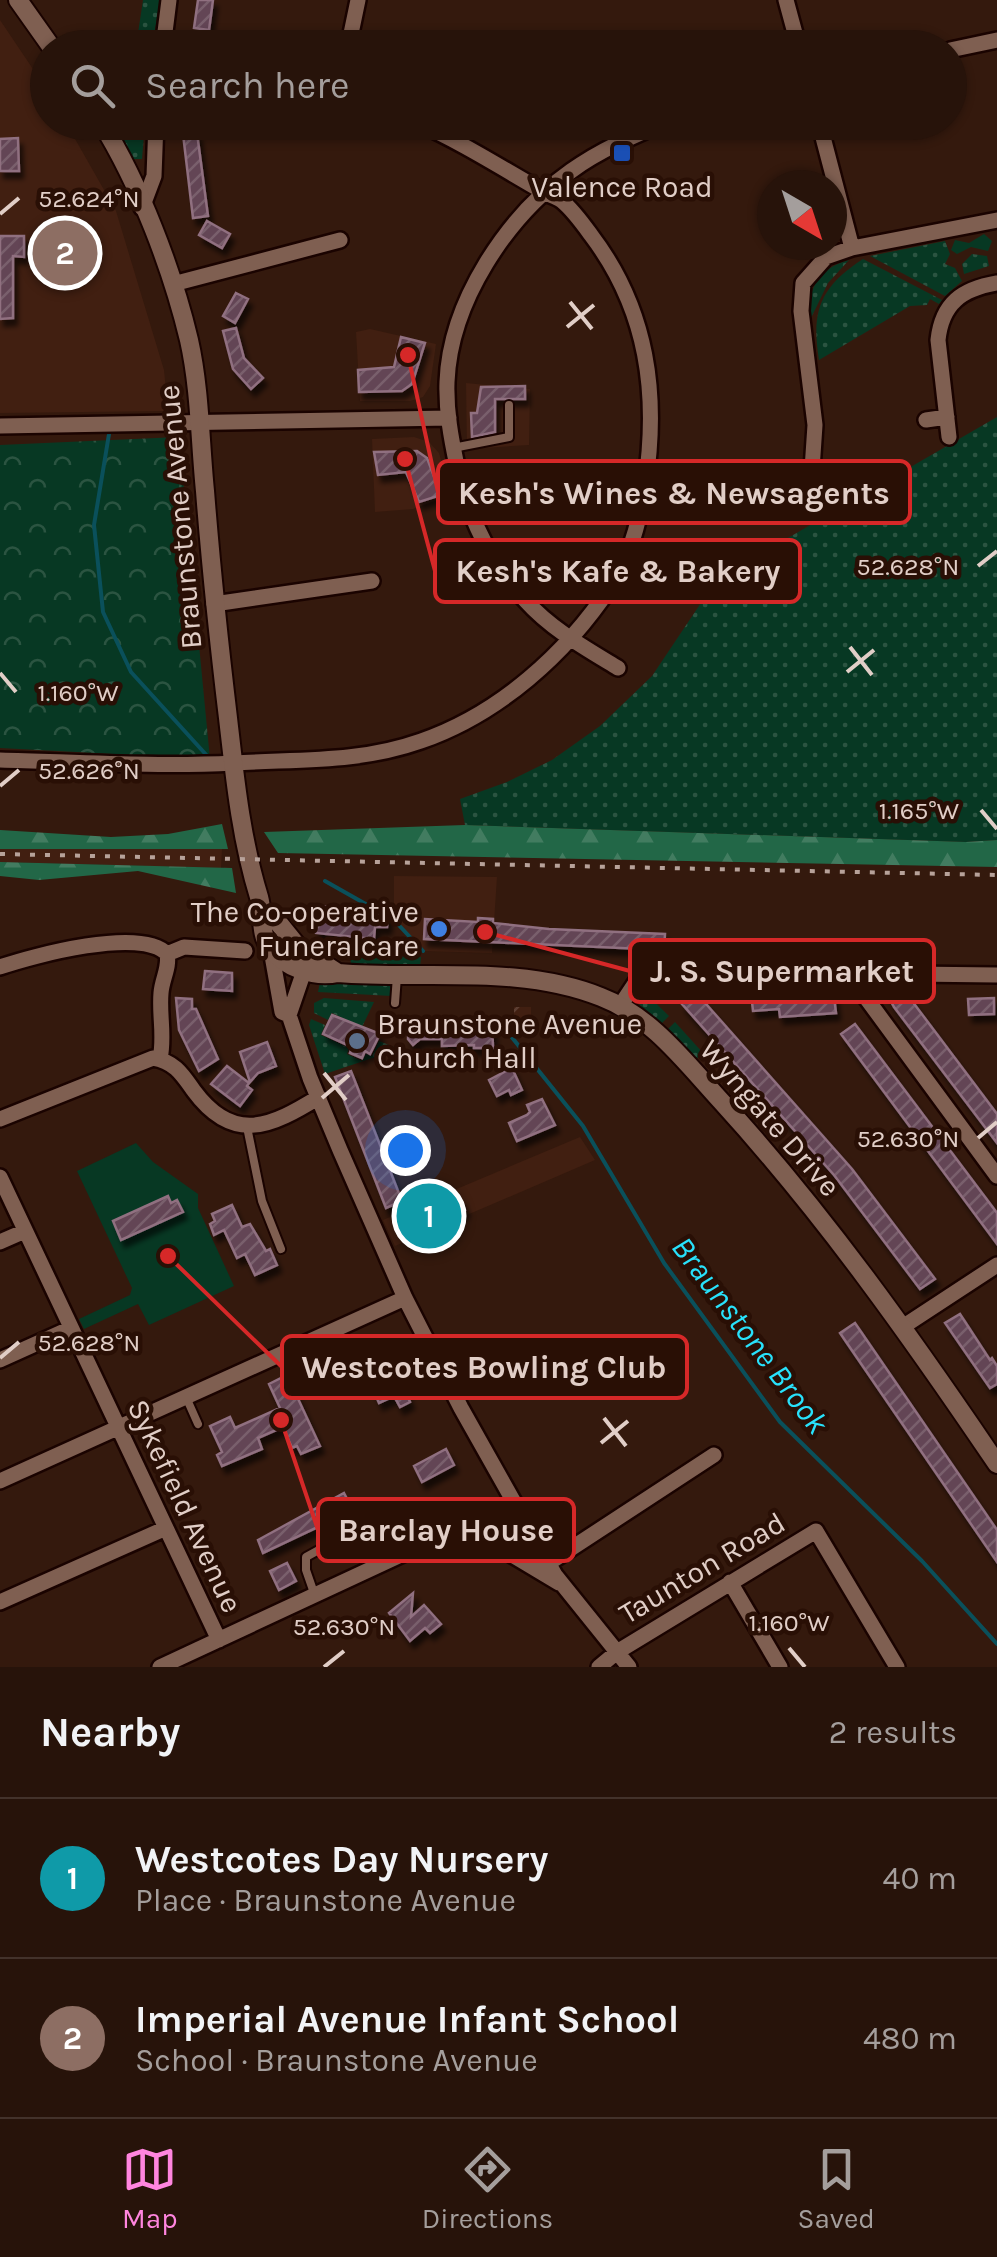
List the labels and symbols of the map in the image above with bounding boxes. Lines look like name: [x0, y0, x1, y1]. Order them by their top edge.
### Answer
marker: Valence Road: [611, 142, 633, 164]
place label: Valence Road: [531, 169, 713, 205]
north arrow: [757, 170, 847, 260]
text: 52.624°N: [38, 184, 140, 213]
pin: 2: [32, 216, 98, 290]
street label: Braunstone Avenue: [151, 383, 209, 651]
callout: Kesh's Wines & Newsagents: [438, 461, 910, 523]
text: Kesh's Wines & Newsagents: [458, 475, 890, 512]
callout: Kesh's Kafe & Bakery: [435, 540, 800, 602]
text: 52.628°N: [857, 552, 959, 581]
text: Kesh's Kafe & Bakery: [456, 553, 780, 590]
text: 1.160°W: [37, 678, 119, 707]
text: 52.626°N: [38, 756, 140, 785]
text: 1.165°W: [879, 796, 959, 825]
place label: The Co-operative Funeralcare: [191, 894, 419, 964]
marker: The Co-operative Funeralcare: [428, 918, 450, 940]
callout: J. S. Supermarket: [630, 940, 934, 1002]
text: J. S. Supermarket: [650, 953, 914, 990]
place label: Braunstone Avenue Church Hall: [377, 1006, 642, 1076]
marker: Braunstone Avenue Church Hall: [346, 1030, 368, 1052]
street label: Wyngate Drive: [692, 1032, 848, 1204]
text: 52.630°N: [857, 1124, 959, 1153]
your location: [380, 1125, 431, 1176]
pin: 1: [396, 1178, 462, 1254]
water label: Braunstone Brook: [664, 1229, 837, 1441]
text: 52.628°N: [38, 1328, 140, 1357]
callout: Westcotes Bowling Club: [282, 1336, 687, 1398]
text: Westcotes Bowling Club: [302, 1349, 666, 1386]
street label: Sykefield Avenue: [120, 1394, 250, 1618]
callout: Barclay House: [318, 1499, 574, 1561]
street label: Taunton Road: [613, 1504, 791, 1632]
text: Barclay House: [338, 1512, 554, 1549]
text: 1.160°W: [748, 1608, 830, 1637]
text: 52.630°N: [293, 1612, 395, 1641]

